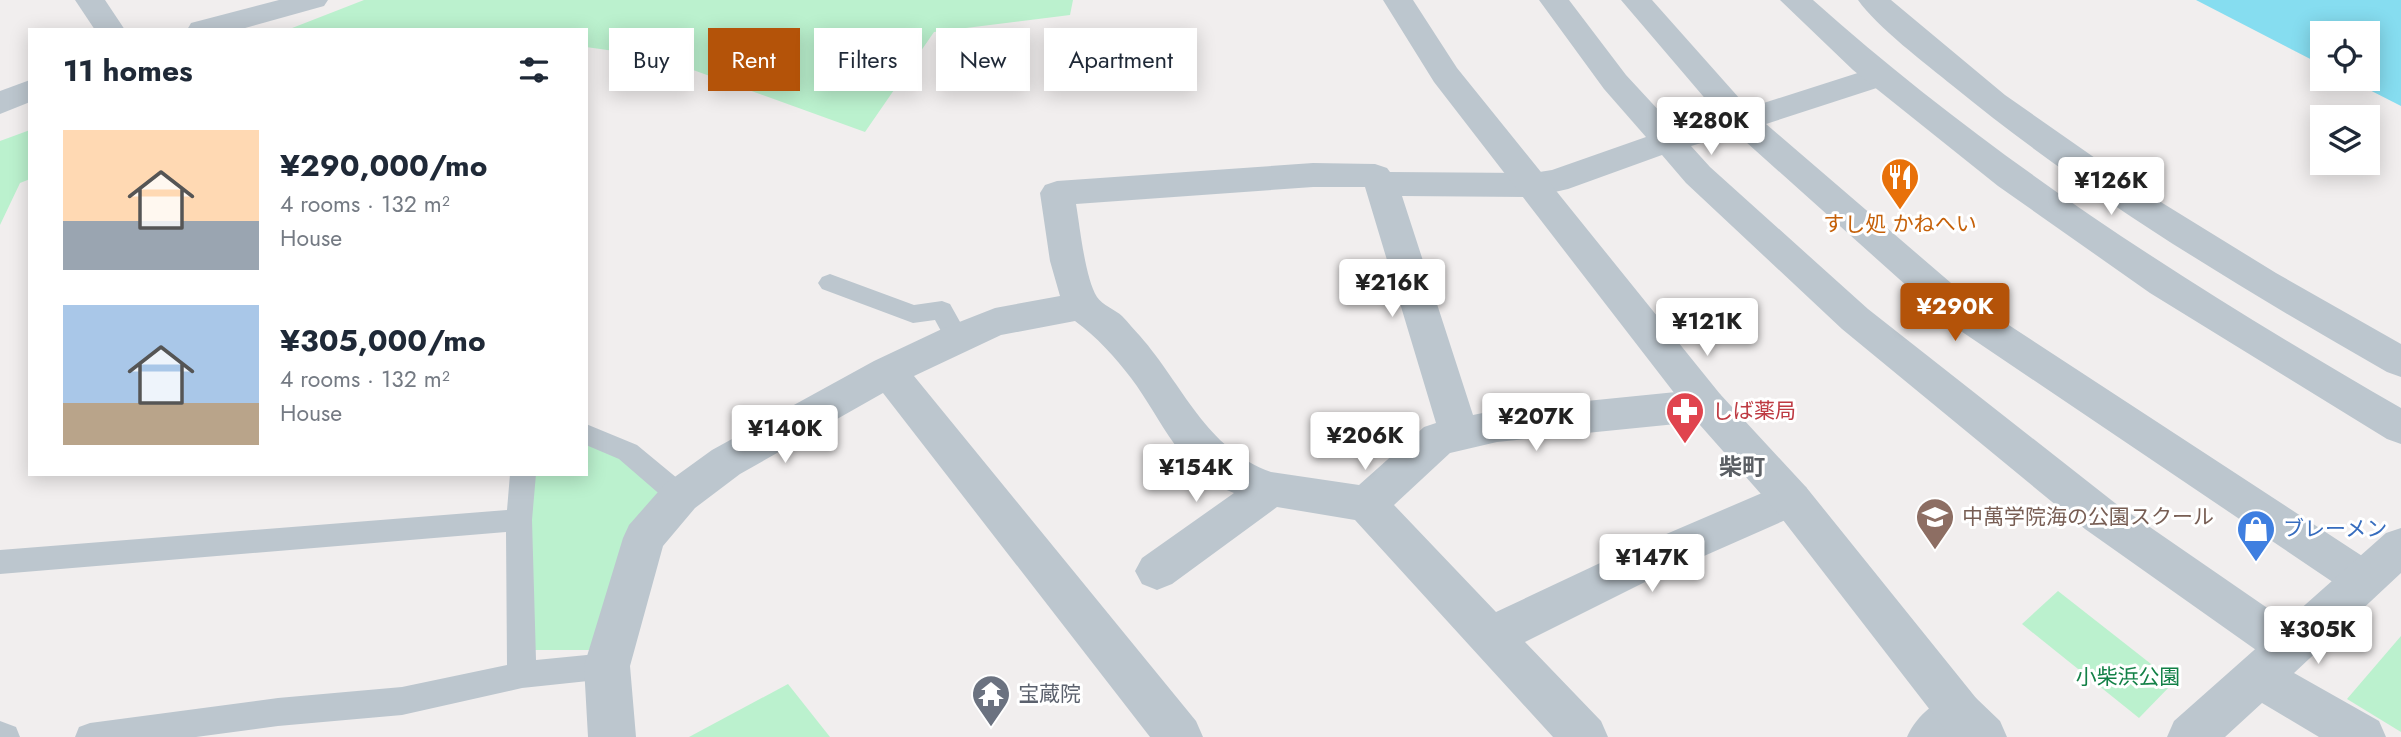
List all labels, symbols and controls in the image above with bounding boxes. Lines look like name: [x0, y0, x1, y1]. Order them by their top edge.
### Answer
map controls: [2310, 21, 2380, 175]
button: locate: [2310, 21, 2380, 91]
chip: Buy: [609, 28, 694, 91]
chip: Rent: [708, 28, 800, 91]
chip: Filters: [814, 28, 922, 91]
chip: New: [936, 28, 1030, 91]
chip: Apartment: [1044, 28, 1197, 91]
text: 11 homes: [63, 49, 193, 92]
icon: filters: [515, 51, 553, 89]
pin: ¥280K: [1662, 97, 1760, 157]
text: ¥280K: [1673, 103, 1749, 137]
button: layers: [2310, 105, 2380, 175]
text: ¥290,000/mo: [280, 144, 487, 187]
restaurant icon: すし処 かねへい: [1879, 156, 1921, 211]
icon: home: [119, 158, 203, 242]
pin: ¥126K: [2062, 158, 2160, 217]
text: ¥126K: [2074, 163, 2148, 197]
text: 4 rooms · 132 m²: [280, 187, 450, 221]
place label: すし処 かねへい: [1823, 209, 1977, 239]
text: House: [280, 221, 342, 255]
pin: ¥216K: [1343, 260, 1441, 319]
text: ¥216K: [1355, 265, 1429, 299]
pin: ¥290K: [1906, 284, 2004, 343]
text: ¥290K: [1916, 289, 1994, 323]
pin: ¥121K: [1658, 298, 1756, 358]
text: ¥121K: [1672, 304, 1742, 338]
text: ¥305,000/mo: [280, 319, 486, 362]
icon: home: [119, 333, 203, 417]
text: 4 rooms · 132 m²: [280, 362, 450, 396]
pharmacy icon: しば薬局: [1664, 390, 1706, 445]
pin: ¥207K: [1487, 393, 1585, 453]
text: House: [280, 396, 342, 430]
place label: しば薬局: [1712, 396, 1796, 426]
text: ¥207K: [1498, 399, 1574, 433]
pin: ¥140K: [736, 406, 834, 465]
text: ¥140K: [748, 411, 822, 445]
pin: ¥206K: [1316, 412, 1414, 472]
text: ¥206K: [1326, 418, 1404, 452]
pin: ¥154K: [1147, 444, 1245, 504]
text: ¥154K: [1159, 450, 1233, 484]
district label: 柴町: [1719, 450, 1765, 484]
school or university icon: 中萬学院海の公園スクール: [1914, 496, 1956, 551]
place label: 中萬学院海の公園スクール: [1962, 502, 2214, 532]
shop icon: ブレーメン: [2235, 508, 2277, 563]
place label: ブレーメン: [2283, 514, 2387, 544]
pin: ¥147K: [1603, 534, 1701, 594]
text: ¥147K: [1615, 540, 1689, 574]
pin: ¥305K: [2269, 606, 2367, 666]
text: ¥305K: [2280, 612, 2356, 646]
park label: 小柴浜公園: [2076, 662, 2181, 692]
temple icon: 宝蔵院: [970, 673, 1012, 728]
place label: 宝蔵院: [1018, 679, 1081, 709]

